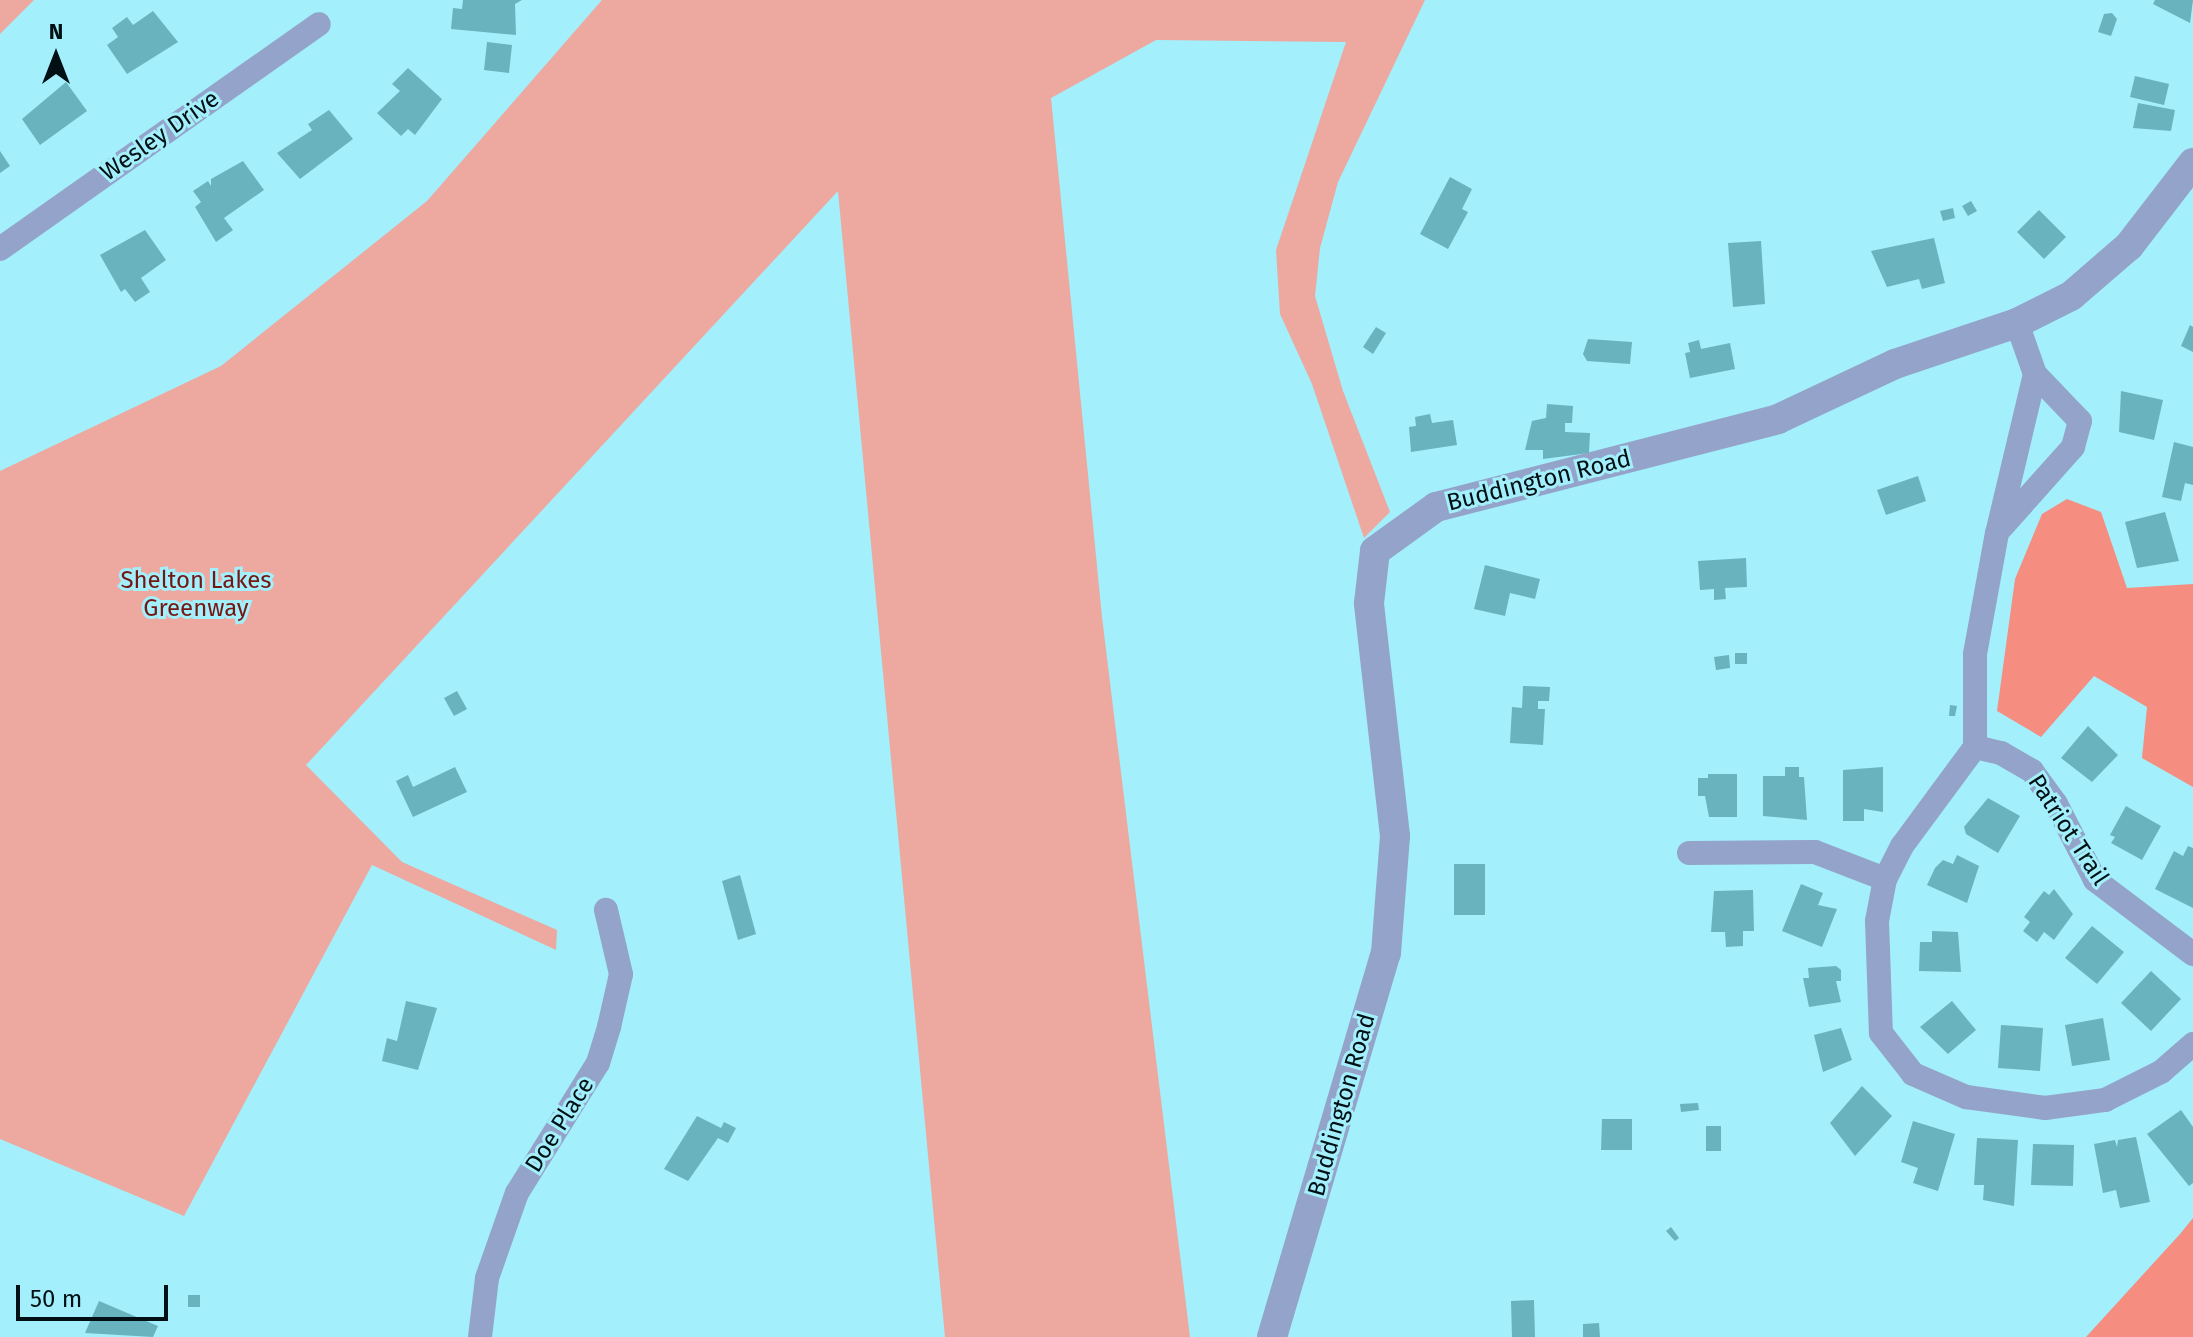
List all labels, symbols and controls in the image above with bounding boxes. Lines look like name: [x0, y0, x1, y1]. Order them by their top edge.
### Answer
north arrow: [16, 16, 96, 96]
text: N: [49, 18, 63, 45]
street label: Wesley Drive: [95, 85, 225, 187]
street label: Buddington Road: [1444, 444, 1634, 518]
park label: Shelton Lakes Greenway: [120, 567, 272, 623]
street label: Patriot Trail: [2022, 769, 2114, 891]
street label: Buddington Road: [1302, 1010, 1382, 1200]
street label: Doe Place: [520, 1072, 600, 1178]
scale bar: [20, 1269, 172, 1319]
text: 50 m: [30, 1285, 82, 1313]

